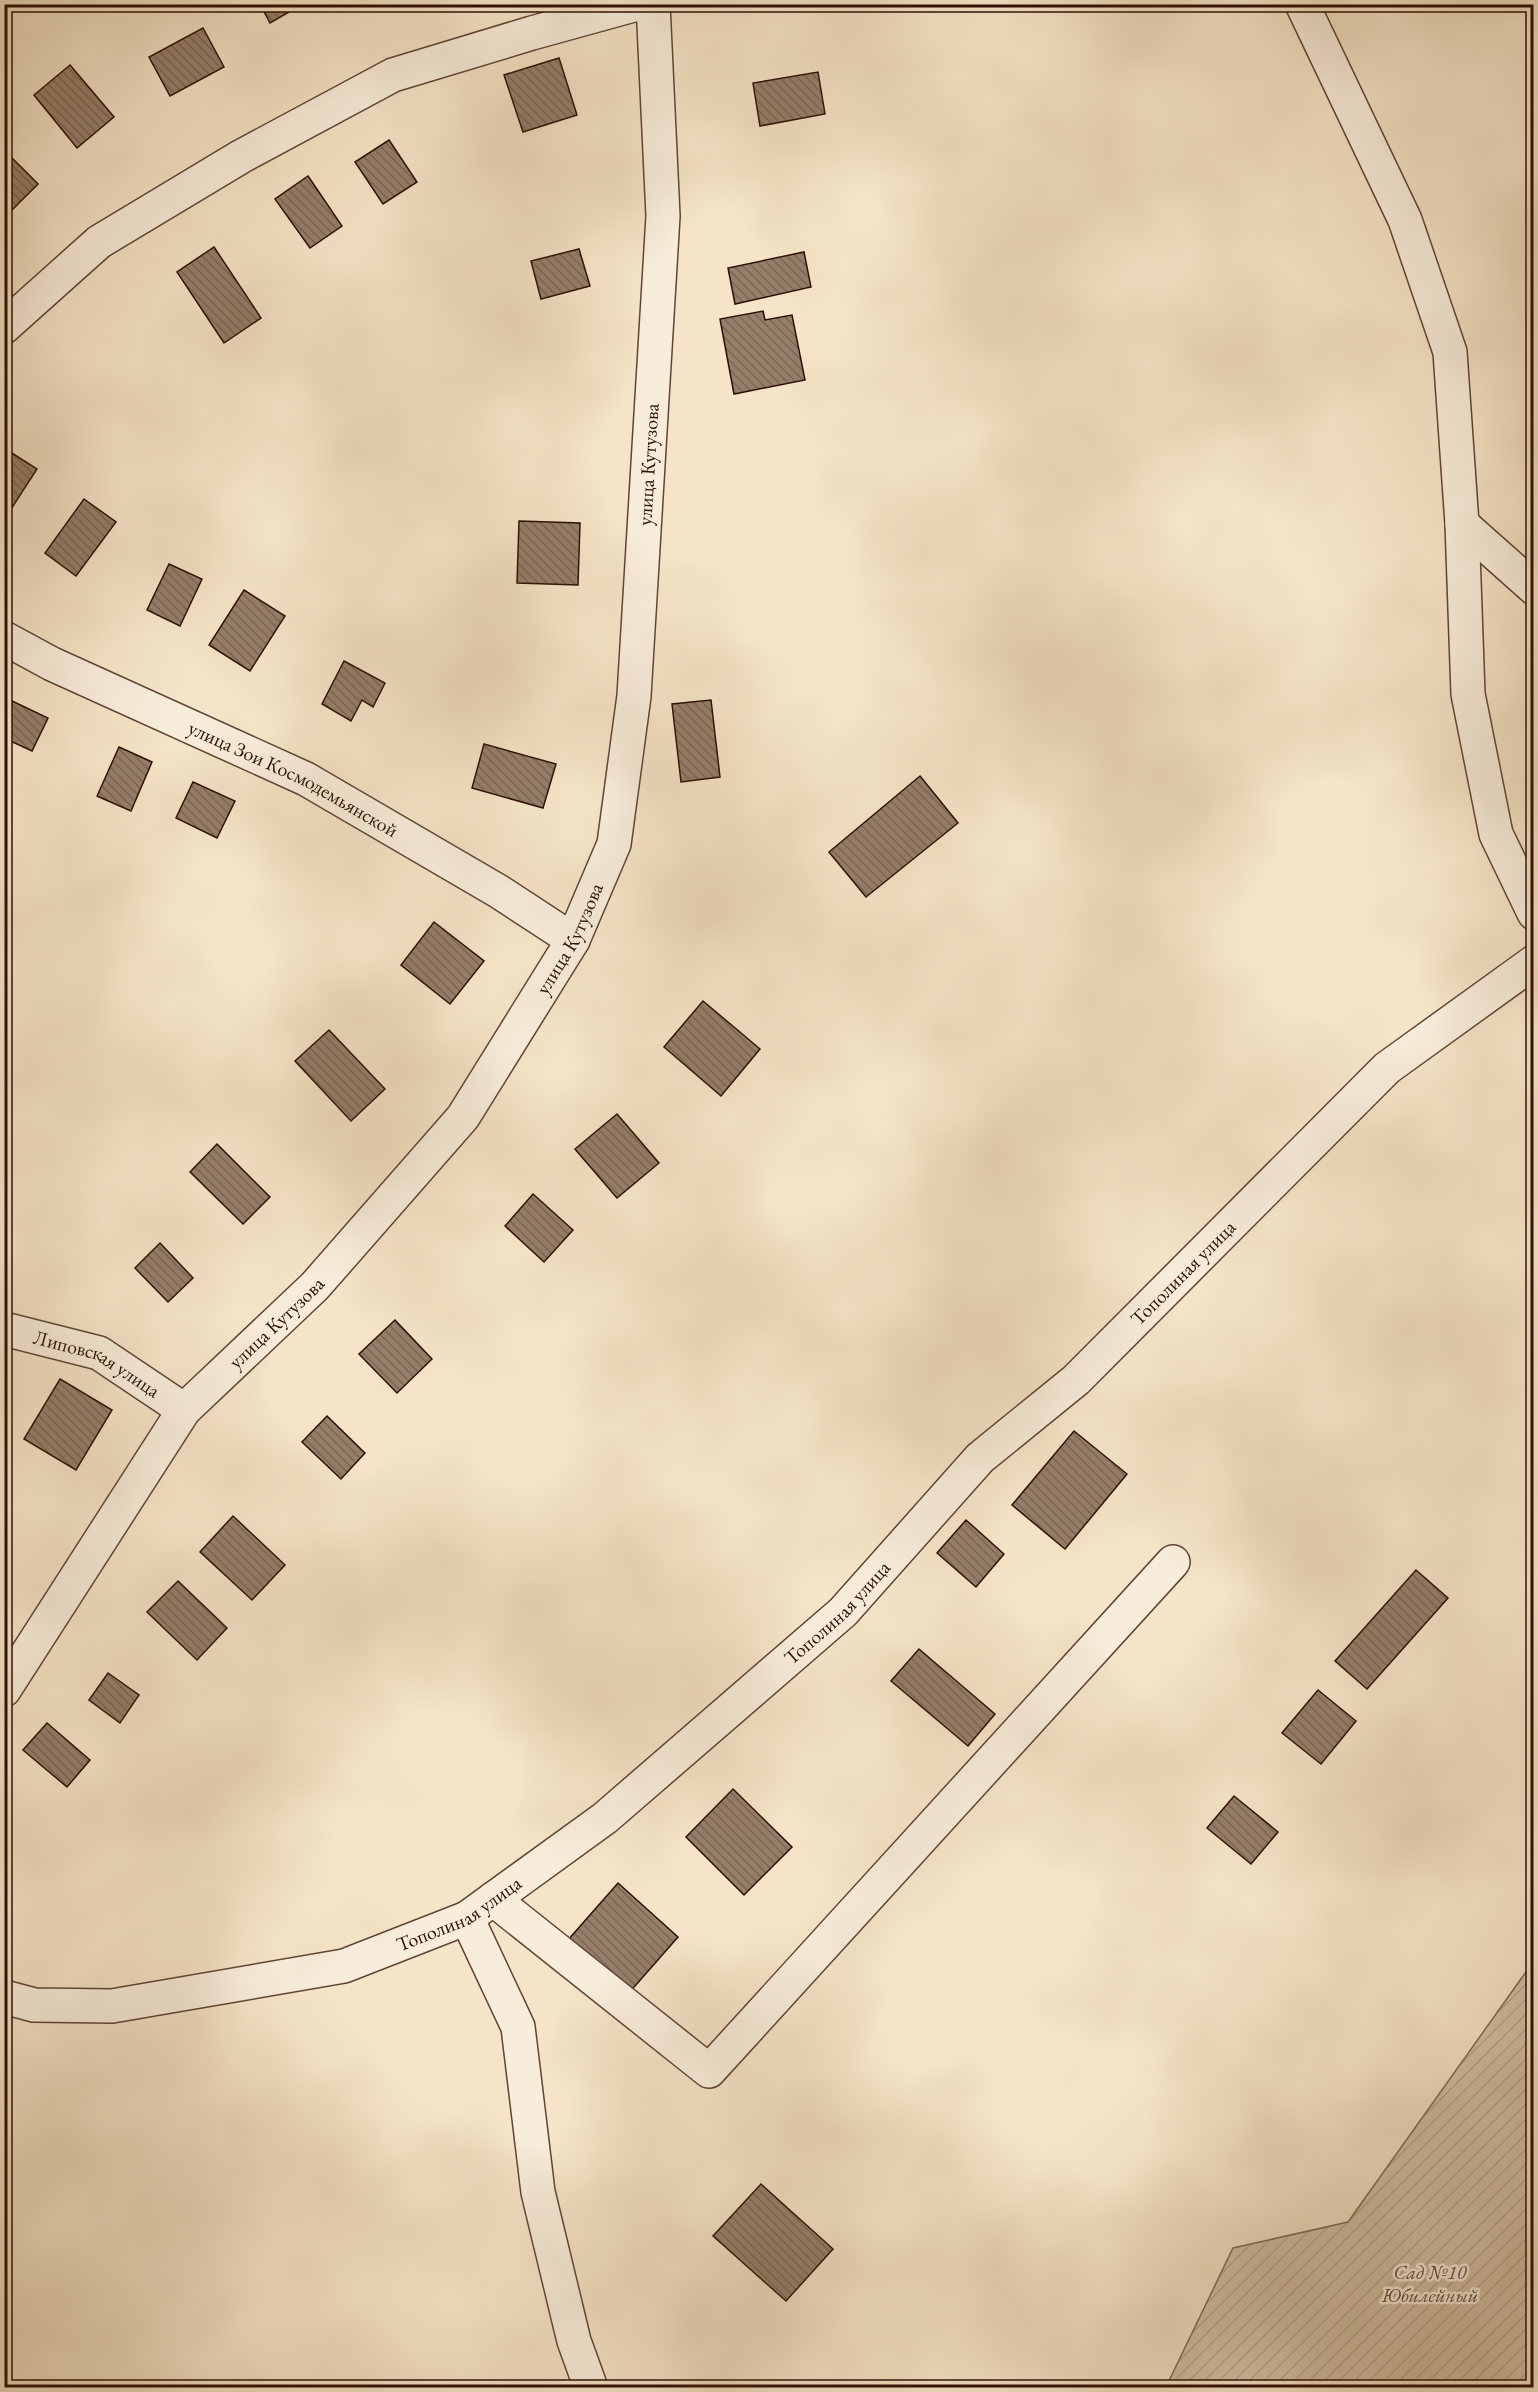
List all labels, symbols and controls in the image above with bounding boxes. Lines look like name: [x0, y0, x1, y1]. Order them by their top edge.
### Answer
street label: улица Кутузова: [631, 402, 665, 526]
street label: улица Зои Космодемьянской: [184, 714, 404, 843]
street label: улица Кутузова: [529, 879, 609, 999]
street label: Тополиная улица: [1125, 1214, 1241, 1331]
street label: улица Кутузова: [223, 1271, 330, 1374]
street label: Липовская улица: [31, 1324, 165, 1403]
street label: Тополиная улица: [778, 1555, 896, 1670]
street label: Тополиная улица: [392, 1870, 526, 1957]
park label: Сад №10 Юбилейный: [1381, 2259, 1478, 2308]

